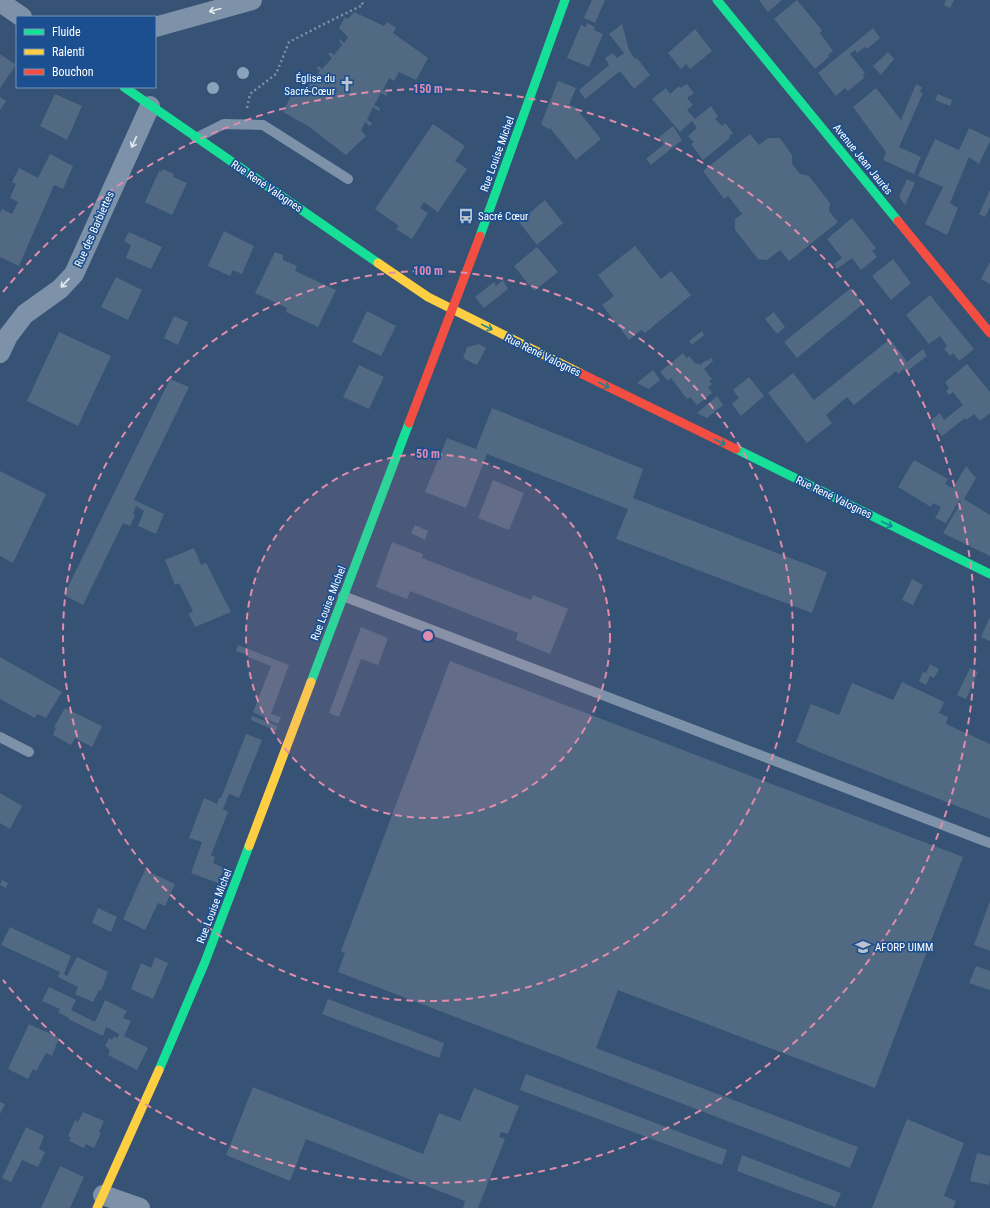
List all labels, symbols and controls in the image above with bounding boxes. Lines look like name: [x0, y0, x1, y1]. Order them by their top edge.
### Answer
one-way arrow: [209, 7, 222, 14]
legend: [16, 16, 156, 88]
text: Fluide: [52, 25, 81, 39]
text: Ralenti: [52, 45, 85, 59]
text: Bouchon: [52, 65, 94, 79]
place label: Église du Sacré-Cœur: [284, 72, 336, 98]
church icon: Église du Sacré-Cœur: [338, 75, 356, 93]
text: 150 m: [413, 82, 443, 96]
street label: Rue Louise Michel: [478, 115, 517, 194]
street label: Avenue Jean Jaurès: [830, 121, 895, 197]
one-way arrow: [130, 135, 137, 147]
street label: Rue René Valognes: [229, 158, 305, 215]
street label: Rue des Barbiettes: [72, 189, 117, 269]
bus stop icon: Sacré Cœur: [457, 207, 475, 225]
place label: Sacré Cœur: [478, 210, 529, 223]
text: 100 m: [413, 264, 443, 278]
one-way arrow: [60, 278, 70, 288]
one-way arrow: [481, 324, 493, 331]
street label: Rue René Valognes: [503, 331, 583, 379]
one-way arrow: [597, 382, 609, 389]
one-way arrow: [714, 439, 726, 446]
text: 50 m: [416, 447, 440, 461]
street label: Rue René Valognes: [794, 473, 874, 521]
one-way arrow: [881, 521, 893, 528]
street label: Rue Louise Michel: [308, 564, 349, 642]
centre of rings: [421, 629, 435, 643]
street label: Rue Louise Michel: [194, 867, 235, 945]
school or university icon: AFORP UIMM: [854, 938, 872, 956]
place label: AFORP UIMM: [875, 941, 933, 954]

